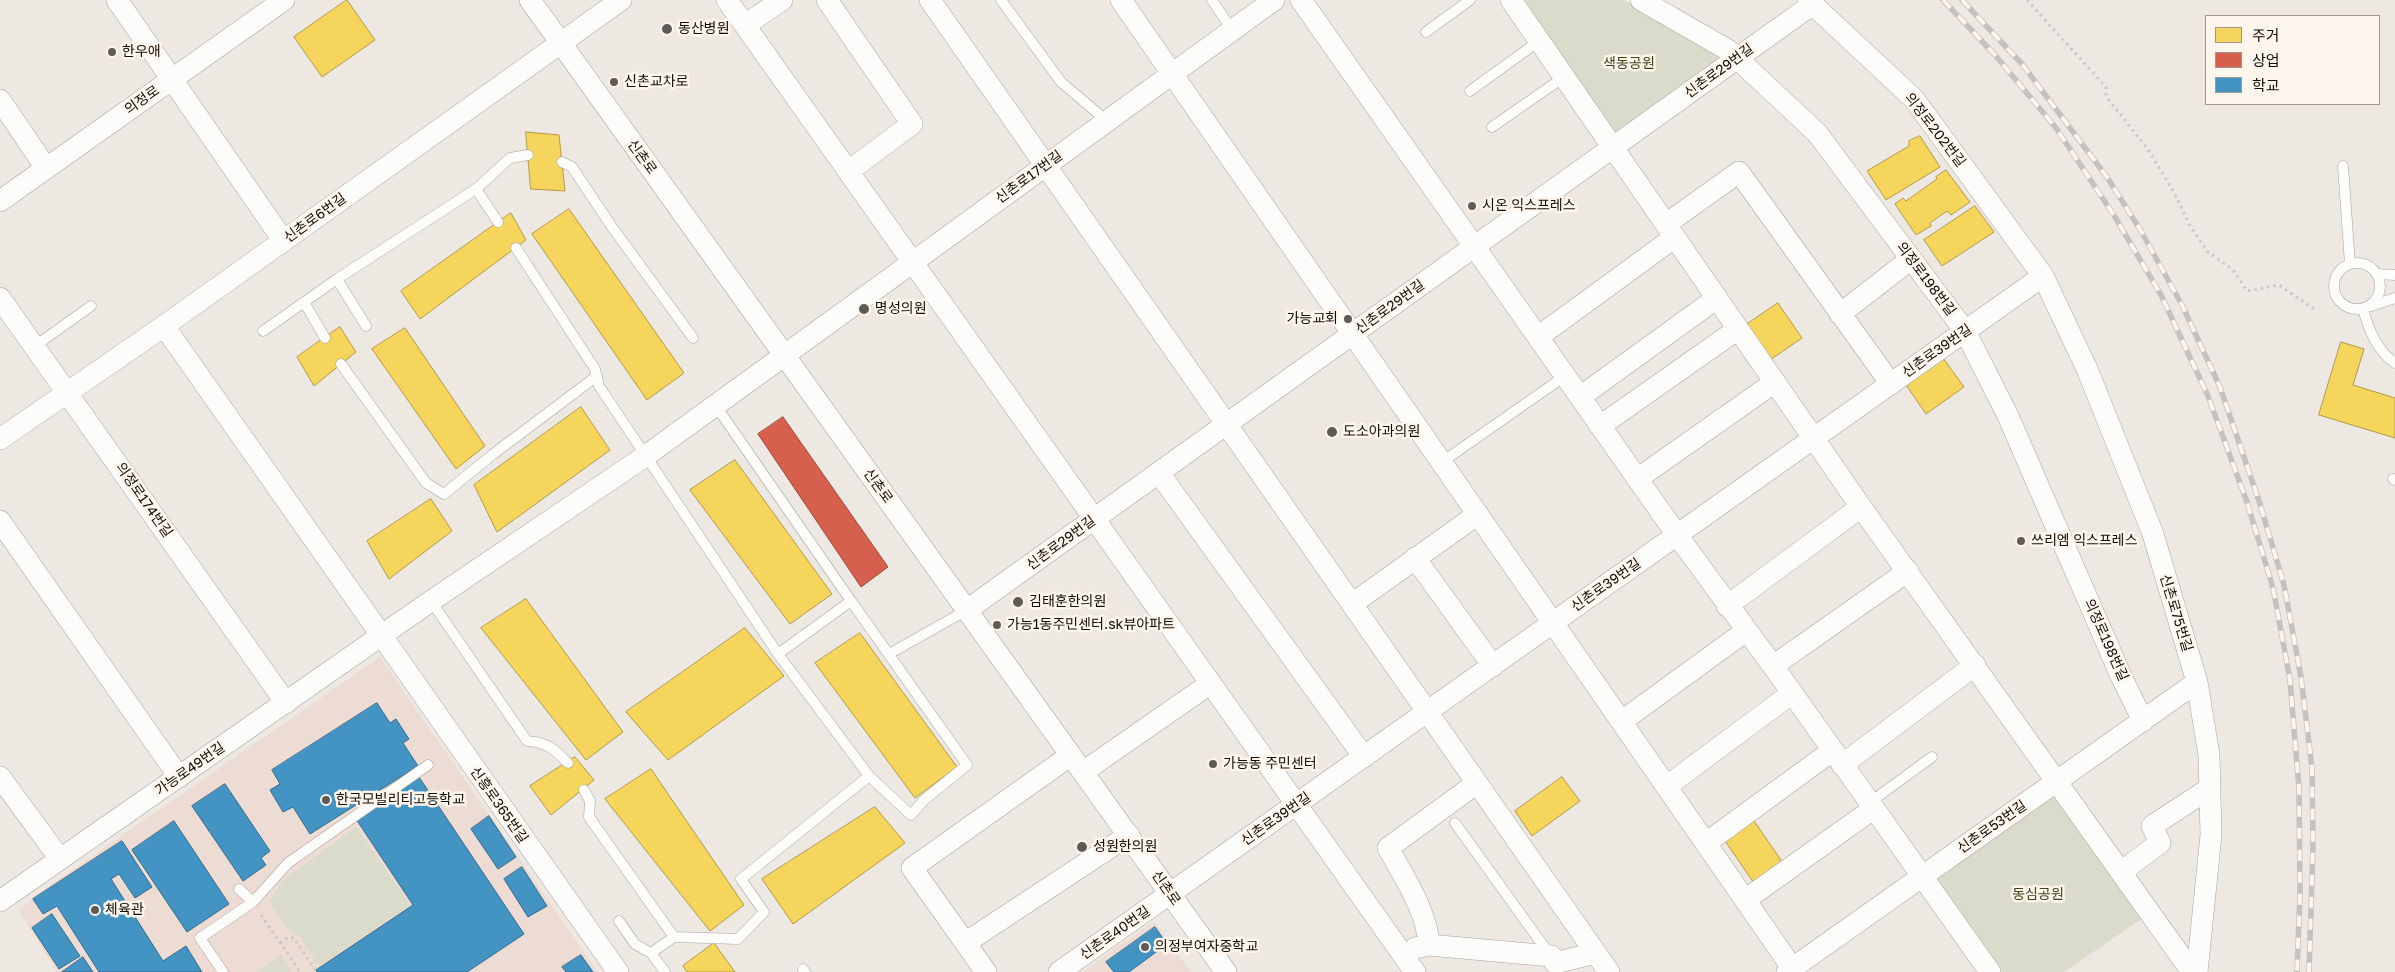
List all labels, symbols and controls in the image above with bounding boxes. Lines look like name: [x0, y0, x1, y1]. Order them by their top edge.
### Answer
legend: [2205, 15, 2380, 105]
place label: 동산병원: [678, 21, 730, 37]
marker: 동산병원: [660, 22, 674, 36]
text: 주거: [2252, 26, 2280, 44]
street label: 신촌로29번길: [1681, 40, 1757, 102]
place label: 한우애: [122, 44, 161, 60]
marker: 한우애: [106, 46, 118, 58]
text: 상업: [2252, 51, 2280, 69]
park label: 색동공원: [1603, 56, 1655, 72]
place label: 신촌교차로: [624, 74, 688, 90]
marker: 신촌교차로: [608, 76, 620, 88]
text: 학교: [2252, 76, 2280, 94]
street label: 의정로: [121, 82, 163, 118]
street label: 의정로202번길: [1901, 90, 1969, 170]
street label: 신촌로: [624, 136, 660, 178]
street label: 신촌로17번길: [992, 147, 1066, 207]
street label: 신촌로6번길: [281, 190, 349, 246]
place label: 시온 익스프레스: [1482, 198, 1576, 214]
marker: 시온 익스프레스: [1466, 200, 1478, 212]
street label: 의정로198번길: [1893, 239, 1959, 319]
street label: 신촌로29번길: [1352, 276, 1428, 338]
place label: 명성의원: [875, 301, 927, 317]
marker: 명성의원: [857, 302, 871, 316]
place label: 가능교회: [1286, 311, 1338, 327]
marker: 가능교회: [1342, 313, 1354, 325]
street label: 신촌로39번길: [1899, 321, 1975, 381]
place label: 도소아과의원: [1343, 424, 1420, 440]
marker: 도소아과의원: [1325, 425, 1339, 439]
street label: 의정로174번길: [112, 459, 176, 541]
street label: 신촌로: [860, 465, 896, 507]
street label: 신촌로29번길: [1023, 512, 1099, 574]
place label: 쓰리엠 익스프레스: [2031, 533, 2138, 549]
marker: 쓰리엠 익스프레스: [2015, 535, 2027, 547]
street label: 신촌로39번길: [1568, 555, 1644, 615]
street label: 신촌로75번길: [2156, 572, 2196, 654]
place label: 김태훈한의원: [1029, 594, 1106, 610]
marker: 김태훈한의원: [1011, 595, 1025, 609]
street label: 의정로198번길: [2080, 596, 2132, 684]
place label: 가능1동주민센터.sk뷰아파트: [1007, 617, 1175, 633]
marker: 가능1동주민센터.sk뷰아파트: [991, 619, 1003, 631]
street label: 가능로49번길: [152, 739, 228, 799]
place label: 가능동 주민센터: [1223, 756, 1317, 772]
marker: 가능동 주민센터: [1207, 758, 1219, 770]
street label: 신흥로365번길: [467, 764, 531, 846]
street label: 신촌로39번길: [1238, 789, 1314, 849]
place label: 한국모빌리티고등학교: [336, 792, 465, 808]
marker: 한국모빌리티고등학교: [320, 794, 332, 806]
street label: 신촌로53번길: [1954, 797, 2030, 857]
place label: 성원한의원: [1093, 839, 1157, 855]
marker: 성원한의원: [1075, 840, 1089, 854]
street label: 신촌로: [1148, 867, 1184, 909]
park label: 동심공원: [2012, 887, 2064, 903]
place label: 체육관: [105, 902, 144, 918]
street label: 신촌로40번길: [1077, 903, 1153, 963]
marker: 체육관: [89, 904, 101, 916]
place label: 의정부여자중학교: [1155, 939, 1258, 955]
marker: 의정부여자중학교: [1139, 941, 1151, 953]

